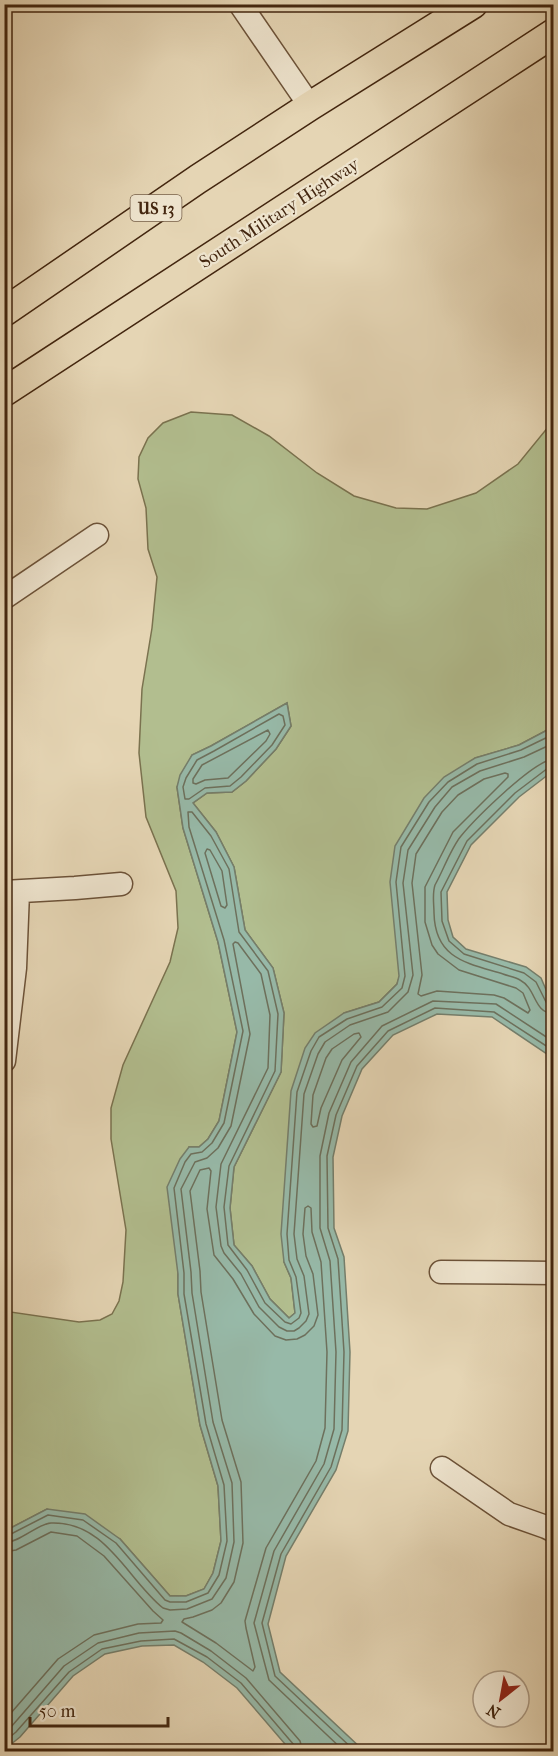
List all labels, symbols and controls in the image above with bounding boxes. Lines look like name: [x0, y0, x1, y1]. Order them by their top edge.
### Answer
street label: South Military Highway: [195, 153, 364, 273]
road number: US 13: [130, 195, 182, 221]
north arrow: [471, 1669, 531, 1729]
scale bar: [30, 1690, 168, 1728]
text: N: [483, 1700, 504, 1723]
text: 50 m: [39, 1701, 76, 1722]

